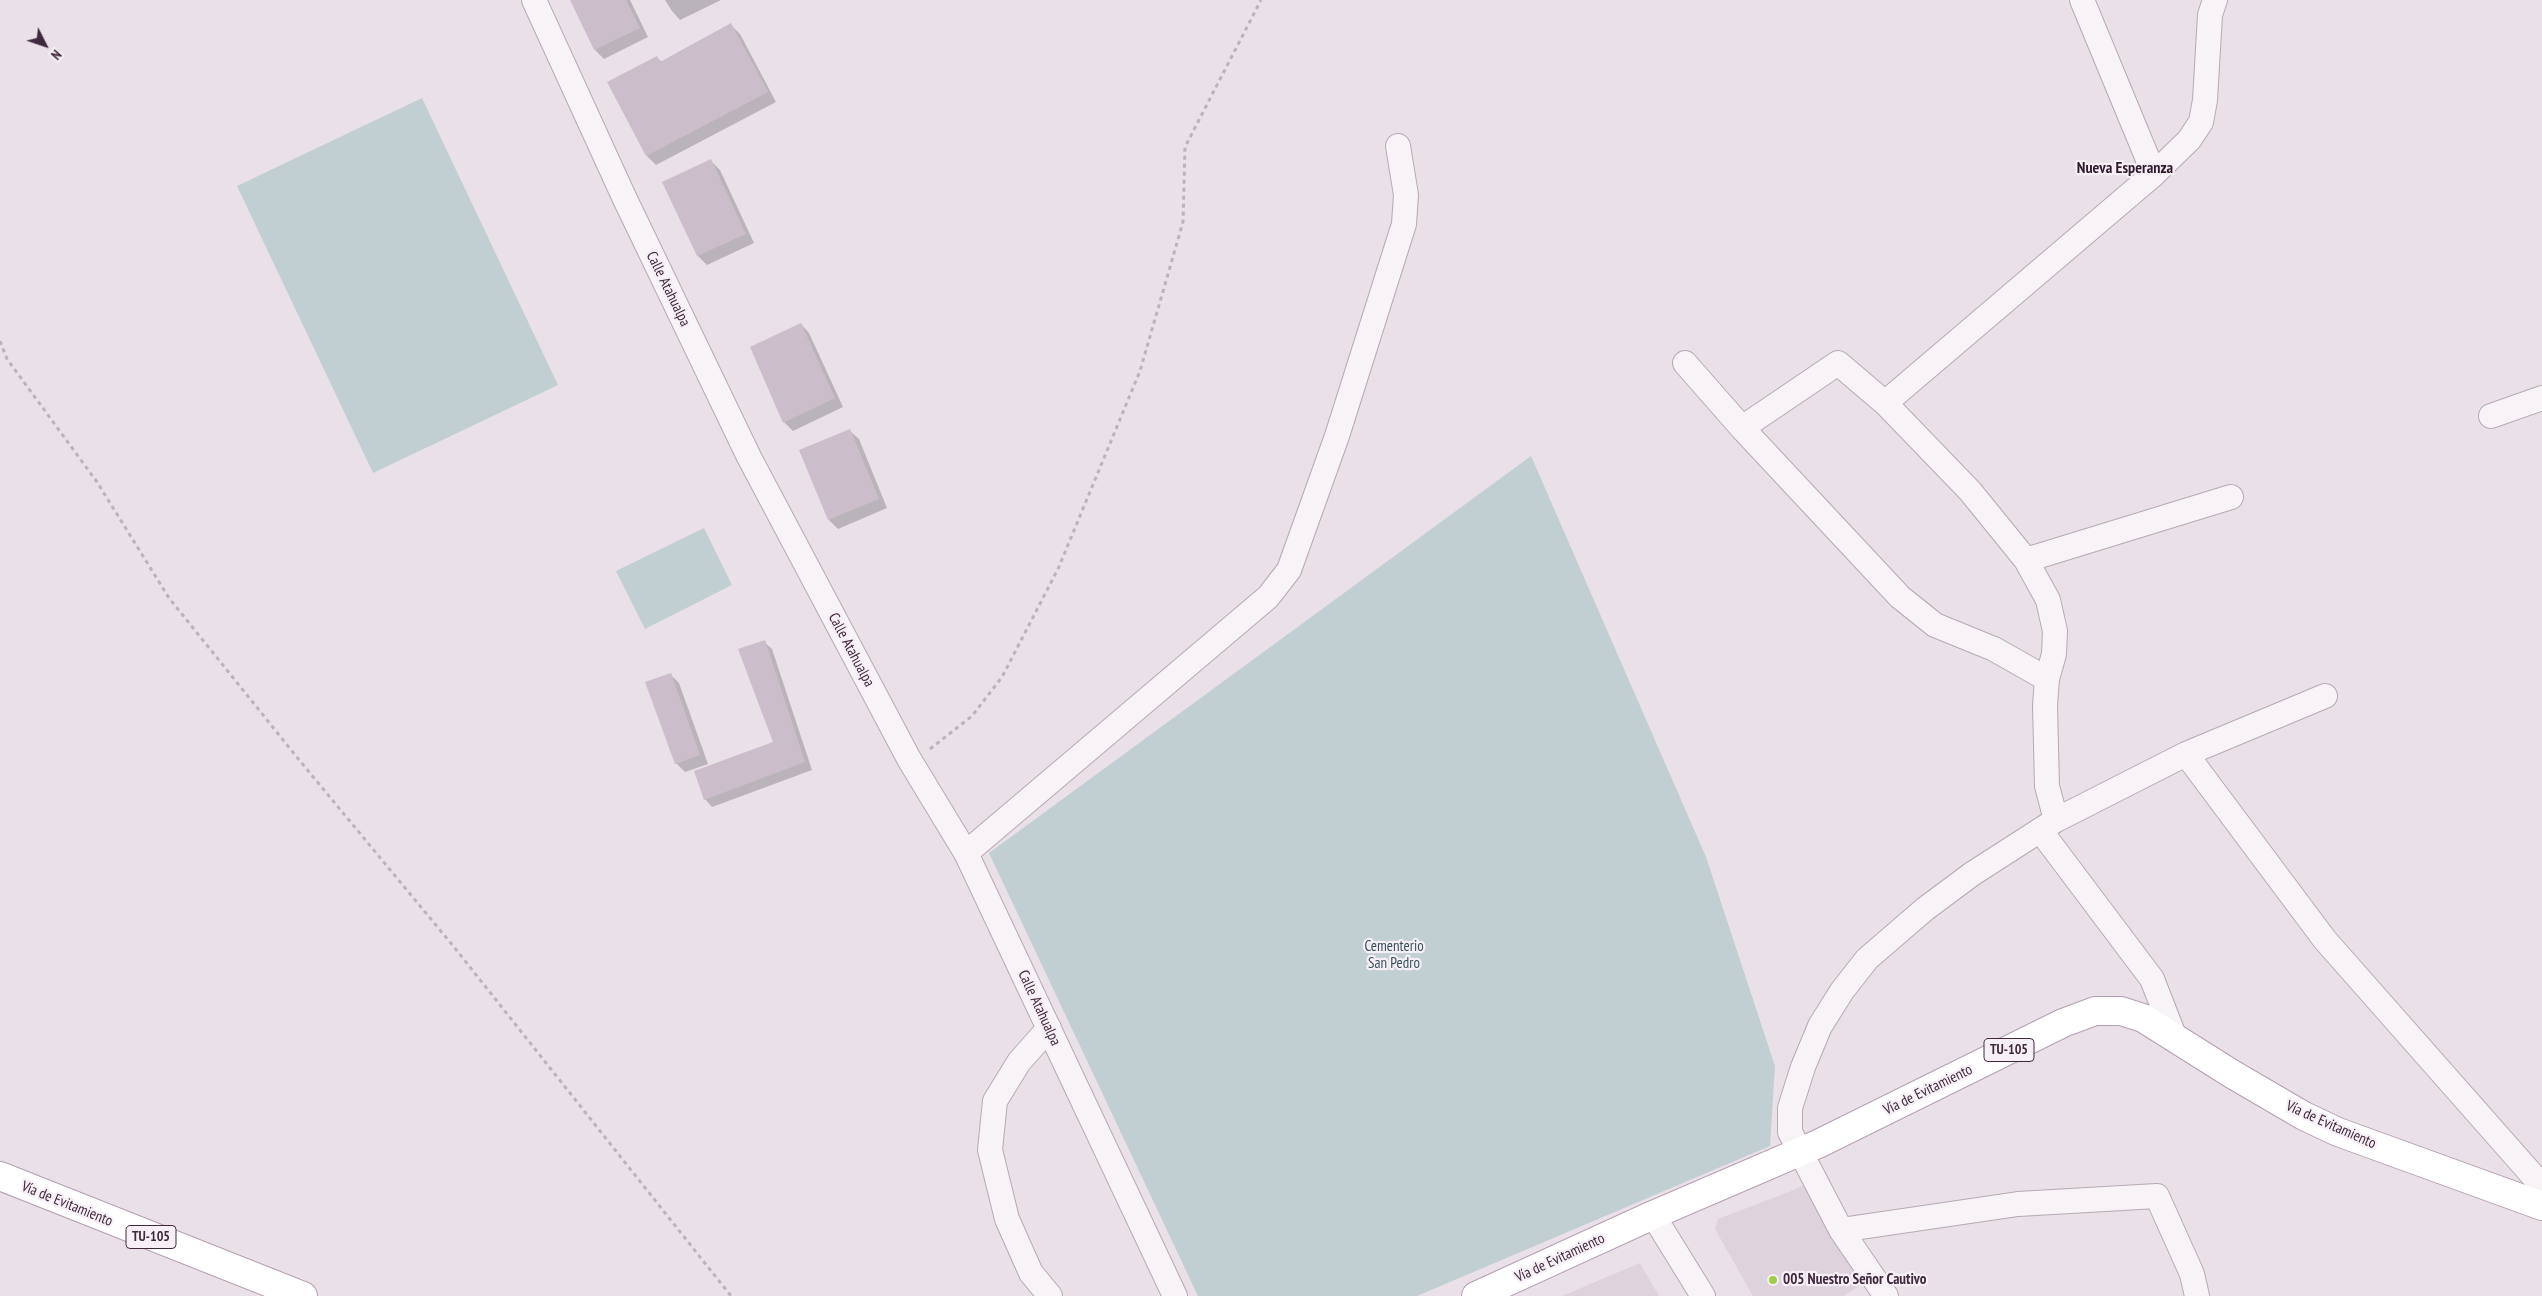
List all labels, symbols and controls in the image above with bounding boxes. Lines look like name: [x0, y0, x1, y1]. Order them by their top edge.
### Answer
north arrow: [20, 20, 70, 70]
text: N: [47, 46, 66, 64]
district label: Nueva Esperanza: [2077, 158, 2173, 178]
street label: Calle Atahualpa: [642, 249, 694, 329]
street label: Calle Atahualpa: [824, 610, 878, 690]
park label: Cementerio San Pedro: [1364, 938, 1424, 973]
street label: Calle Atahualpa: [1014, 967, 1064, 1049]
road number: TU-105: [1984, 1038, 2034, 1062]
street label: Vía de Evitamiento: [1881, 1061, 1975, 1119]
street label: Vía de Evitamiento: [2283, 1097, 2379, 1153]
street label: Vía de Evitamiento: [19, 1178, 115, 1230]
road number: TU-105: [126, 1226, 176, 1248]
street label: Vía de Evitamiento: [1512, 1229, 1608, 1287]
place label: 005 Nuestro Señor Cautivo: [1783, 1271, 1926, 1289]
marker: 005 Nuestro Señor Cautivo: [1767, 1274, 1779, 1286]

